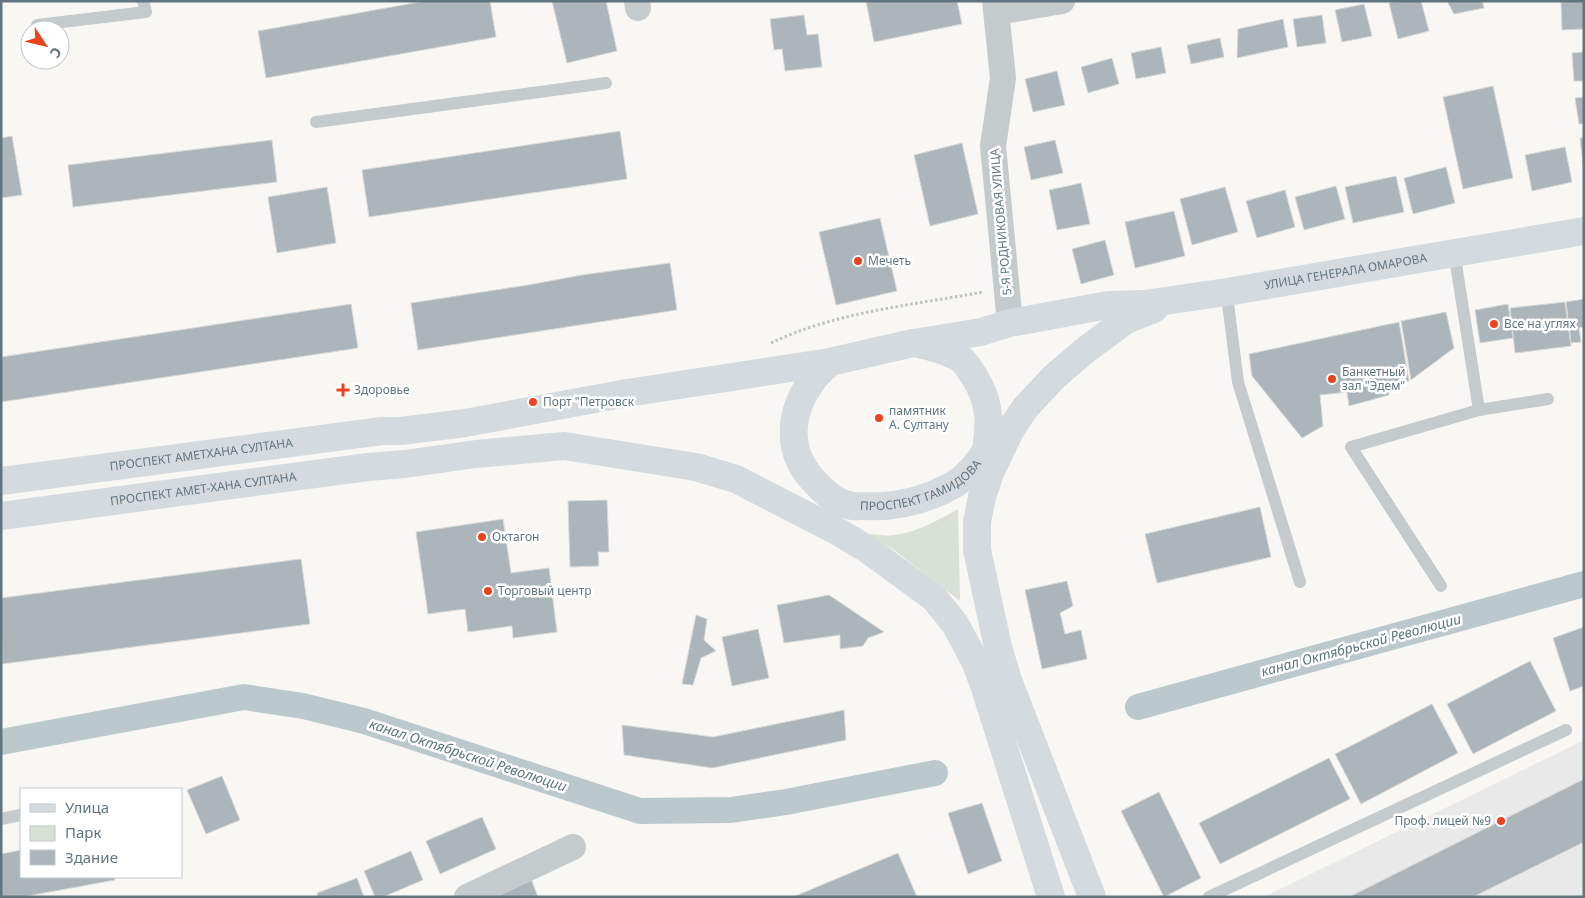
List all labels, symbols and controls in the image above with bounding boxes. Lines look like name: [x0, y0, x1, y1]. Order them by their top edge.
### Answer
north arrow: [20, 20, 70, 70]
text: С: [46, 44, 66, 62]
street label: 5-Я РОДНИКОВАЯ УЛИЦА: [986, 148, 1015, 296]
street label: УЛИЦА ГЕНЕРАЛА ОМАРОВА: [1263, 249, 1428, 294]
place label: Мечеть: [868, 252, 911, 269]
marker: Мечеть: [852, 255, 864, 267]
place label: Все на углях: [1504, 315, 1576, 332]
marker: Все на углях: [1488, 318, 1500, 330]
place label: Банкетный зал "Эдем": [1342, 363, 1406, 394]
marker: Банкетный зал "Эдем": [1326, 373, 1338, 385]
place label: Здоровье: [354, 381, 410, 398]
marker: Здоровье: [336, 383, 350, 397]
place label: Порт "Петровск: [543, 393, 635, 410]
marker: Порт "Петровск: [527, 396, 539, 408]
place label: памятник А. Султану: [889, 402, 950, 433]
marker: памятник А. Султану: [873, 412, 885, 424]
street label: ПРОСПЕКТ АМЕТХАНА СУЛТАНА: [109, 434, 294, 475]
street label: ПРОСПЕКТ ГАМИДОВА: [860, 455, 985, 514]
street label: ПРОСПЕКТ АМЕТ-ХАНА СУЛТАНА: [109, 468, 298, 509]
place label: Октагон: [492, 528, 539, 545]
marker: Октагон: [476, 531, 488, 543]
place label: Торговый центр: [498, 582, 592, 599]
marker: Торговый центр: [482, 585, 494, 597]
water label: канал Октябрьской Революции: [1259, 609, 1463, 680]
water label: канал Октябрьской Революции: [367, 714, 569, 795]
legend: [20, 788, 182, 878]
text: Улица: [65, 797, 109, 817]
place label: Проф. лицей №9: [1394, 812, 1491, 829]
marker: Проф. лицей №9: [1495, 815, 1507, 827]
text: Парк: [65, 822, 101, 842]
text: Здание: [65, 847, 118, 867]

